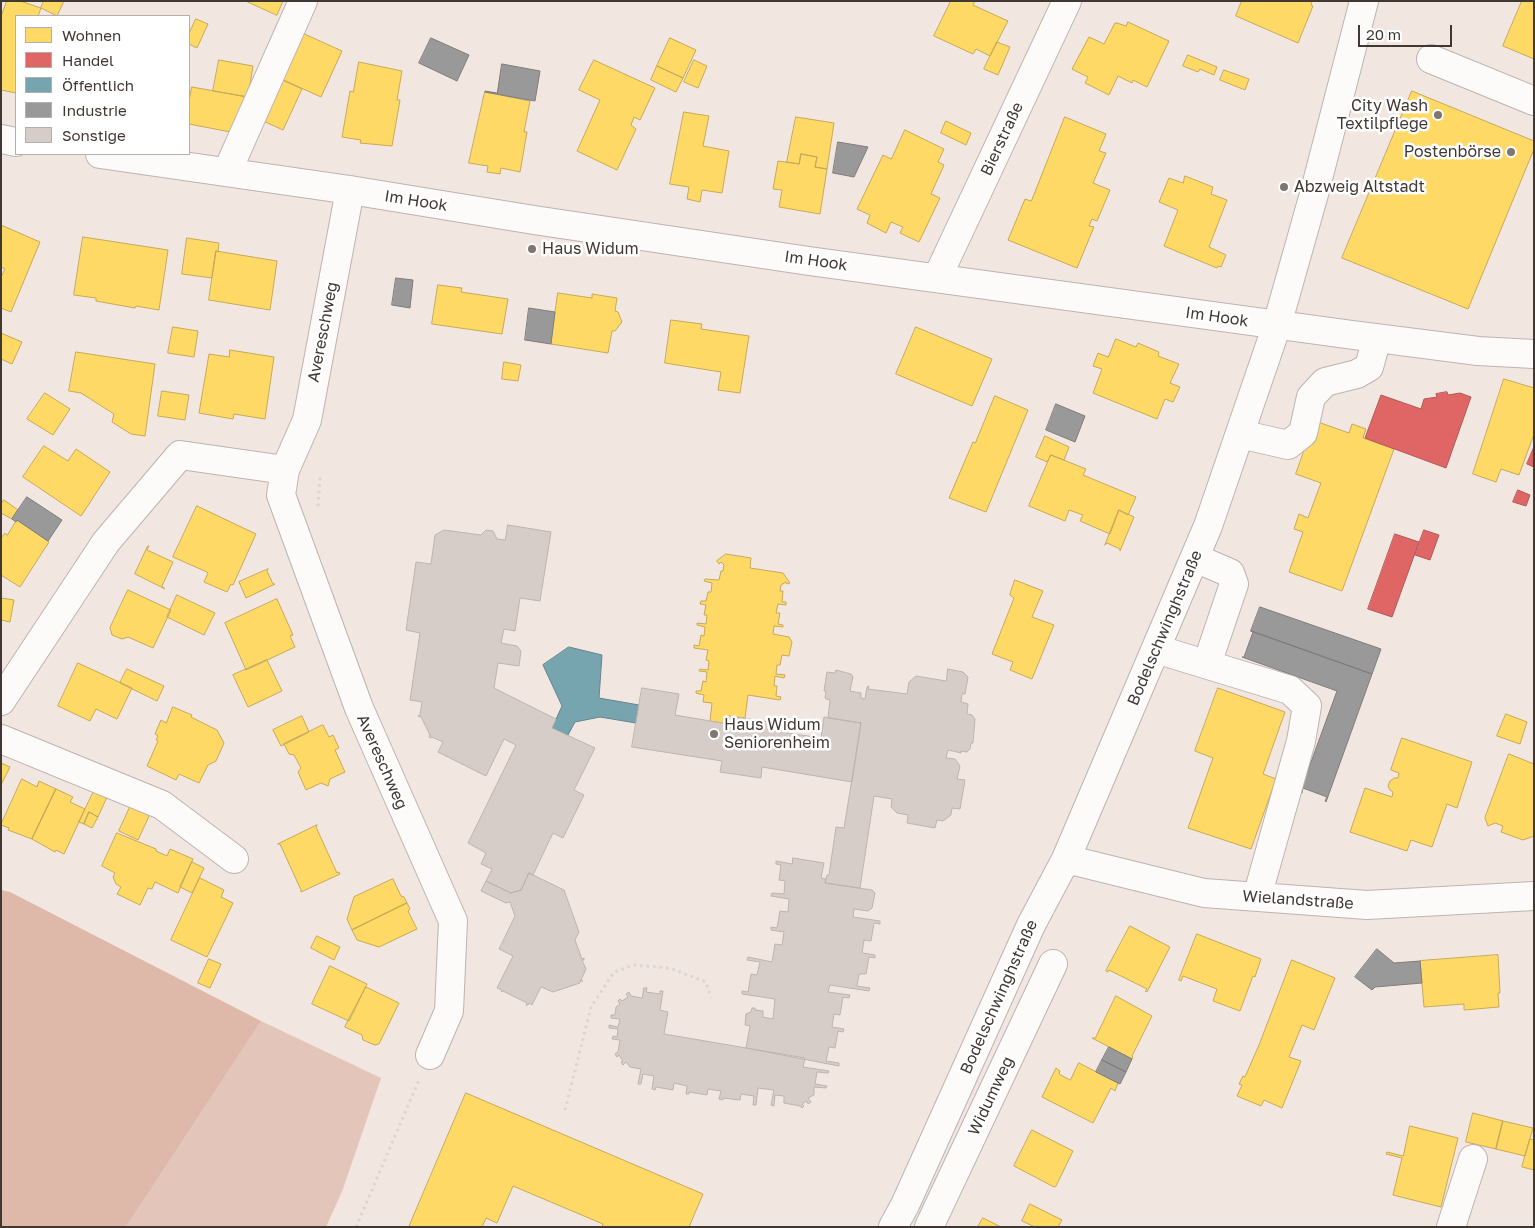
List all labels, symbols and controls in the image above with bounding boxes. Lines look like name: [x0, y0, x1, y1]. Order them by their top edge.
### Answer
legend: [15, 15, 190, 155]
scale bar: [1360, 15, 1454, 47]
text: 20 m: [1366, 25, 1401, 43]
text: Wohnen: [62, 26, 121, 44]
text: Handel: [62, 51, 114, 69]
text: Öffentlich: [62, 76, 134, 94]
place label: City Wash Textilpflege: [1337, 96, 1428, 134]
street label: Bierstraße: [977, 99, 1027, 179]
text: Industrie: [62, 101, 127, 119]
marker: City Wash Textilpflege: [1432, 109, 1444, 121]
text: Sonstige: [62, 126, 126, 144]
place label: Postenbörse: [1404, 142, 1501, 162]
marker: Postenbörse: [1505, 146, 1517, 158]
place label: Abzweig Altstadt: [1294, 177, 1425, 197]
marker: Abzweig Altstadt: [1278, 181, 1290, 193]
street label: Im Hook: [383, 187, 449, 215]
place label: Haus Widum: [542, 239, 639, 259]
marker: Haus Widum: [526, 243, 538, 255]
street label: Im Hook: [783, 247, 849, 275]
street label: Avereschweg: [304, 280, 342, 384]
street label: Im Hook: [1184, 303, 1250, 331]
street label: Bodelschwinghstraße: [1124, 547, 1206, 709]
street label: Avereschweg: [353, 712, 411, 812]
place label: Haus Widum Seniorenheim: [724, 715, 830, 753]
marker: Haus Widum Seniorenheim: [708, 728, 720, 740]
street label: Wielandstraße: [1242, 887, 1354, 913]
street label: Bodelschwinghstraße: [956, 917, 1042, 1077]
street label: Widumweg: [964, 1053, 1018, 1139]

